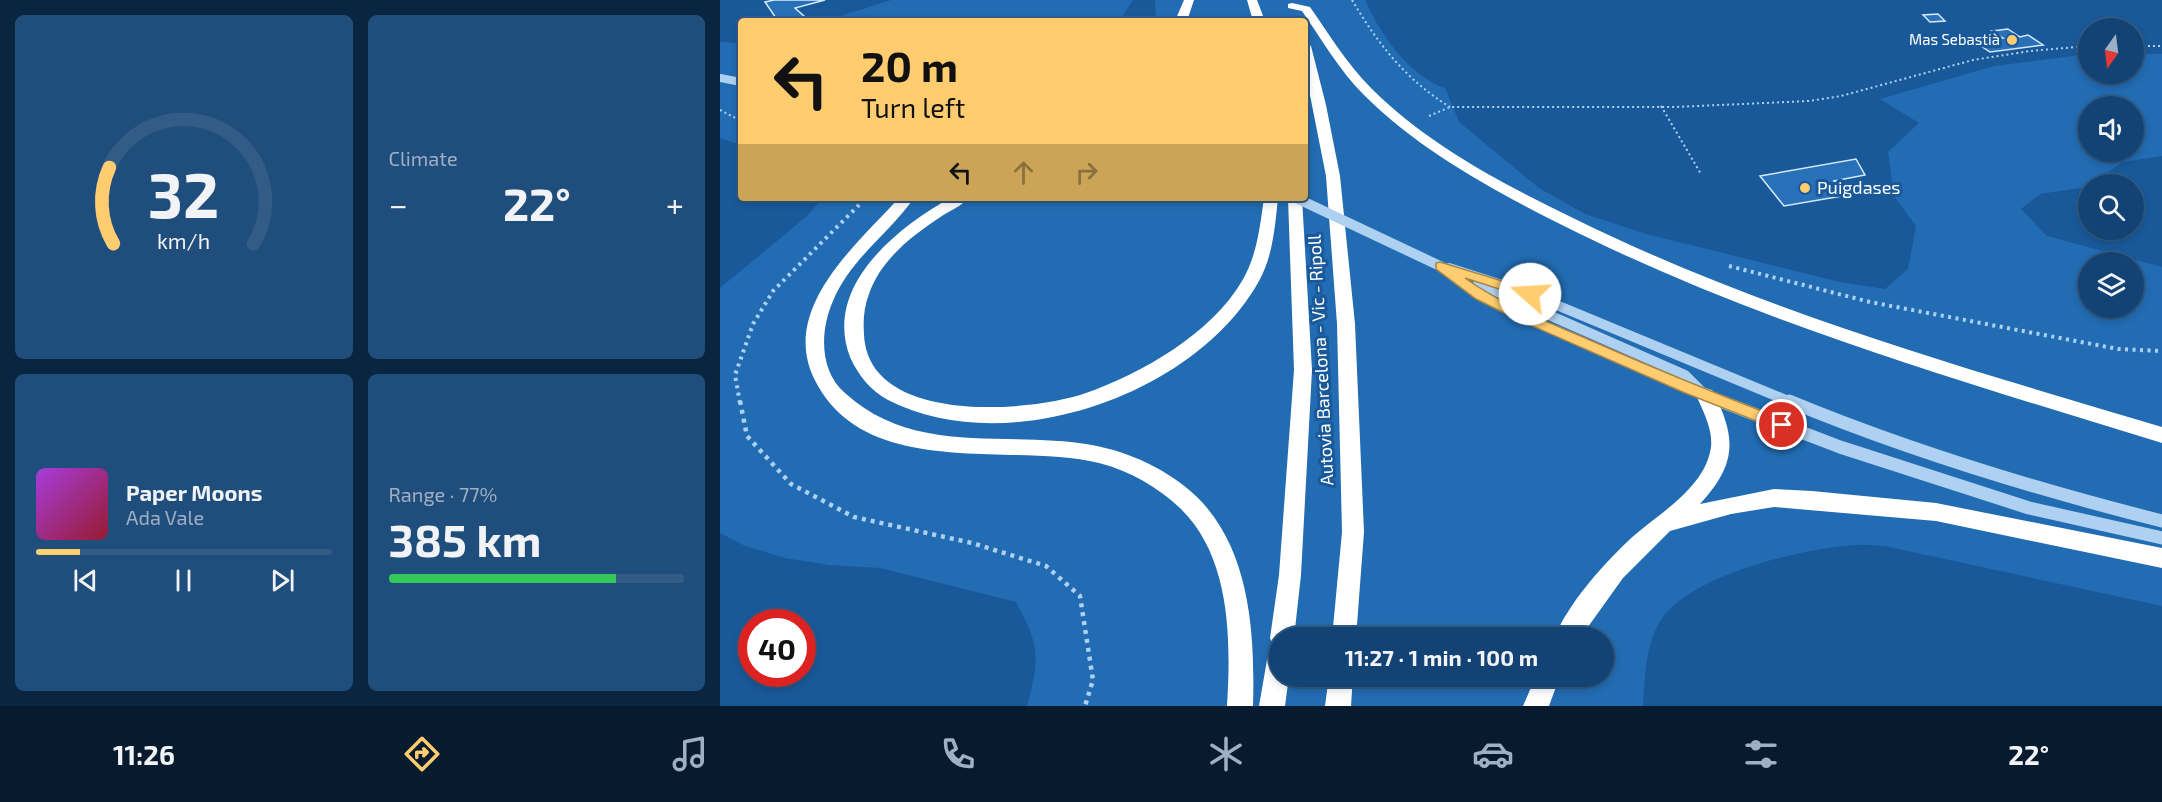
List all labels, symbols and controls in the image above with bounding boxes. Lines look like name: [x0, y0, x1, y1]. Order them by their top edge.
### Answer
north arrow: [2078, 18, 2144, 84]
map controls: [2078, 18, 2144, 318]
place label: Mas Sebastià: [1909, 30, 2000, 48]
marker: Mas Sebastià: [2005, 33, 2019, 47]
text: 20 m: [861, 40, 958, 90]
icon: left: [762, 42, 840, 120]
text: Turn left: [861, 91, 965, 123]
button: sound: [2078, 96, 2144, 162]
text: Climate: [389, 146, 458, 170]
text: 32: [148, 156, 220, 231]
icon: left: [944, 156, 977, 189]
icon: ahead: [1007, 156, 1040, 189]
icon: right: [1070, 156, 1103, 189]
button: search: [2078, 174, 2144, 240]
text: 22°: [503, 176, 571, 230]
place label: Puigdases: [1817, 176, 1900, 198]
marker: Puigdases: [1798, 181, 1812, 195]
text: −: [389, 184, 408, 224]
text: +: [666, 184, 684, 224]
text: km/h: [157, 228, 210, 253]
street label: Autovia Barcelona - Vic - Ripoll: [1302, 233, 1338, 486]
button: layers: [2078, 252, 2144, 318]
position arrow: [1498, 262, 1562, 326]
pin: [1756, 399, 1807, 450]
icon: arrive: [1765, 408, 1798, 441]
text: Paper Moons: [126, 479, 262, 505]
text: Range · 77%: [389, 482, 497, 506]
text: Ada Vale: [126, 505, 204, 529]
text: 385 km: [389, 512, 541, 566]
icon: previous: [69, 564, 102, 597]
icon: pause: [167, 564, 200, 597]
icon: next: [266, 564, 299, 597]
speed limit sign: 40: [738, 609, 816, 687]
text: 11:27 · 1 min · 100 m: [1345, 644, 1538, 670]
icon: directions: [401, 733, 443, 775]
icon: music: [669, 733, 711, 775]
icon: phone: [937, 733, 979, 775]
icon: climate: [1205, 733, 1247, 775]
icon: car: [1472, 733, 1514, 775]
icon: filters: [1740, 733, 1782, 775]
text: 11:26: [113, 738, 175, 770]
text: 22°: [2008, 738, 2049, 770]

